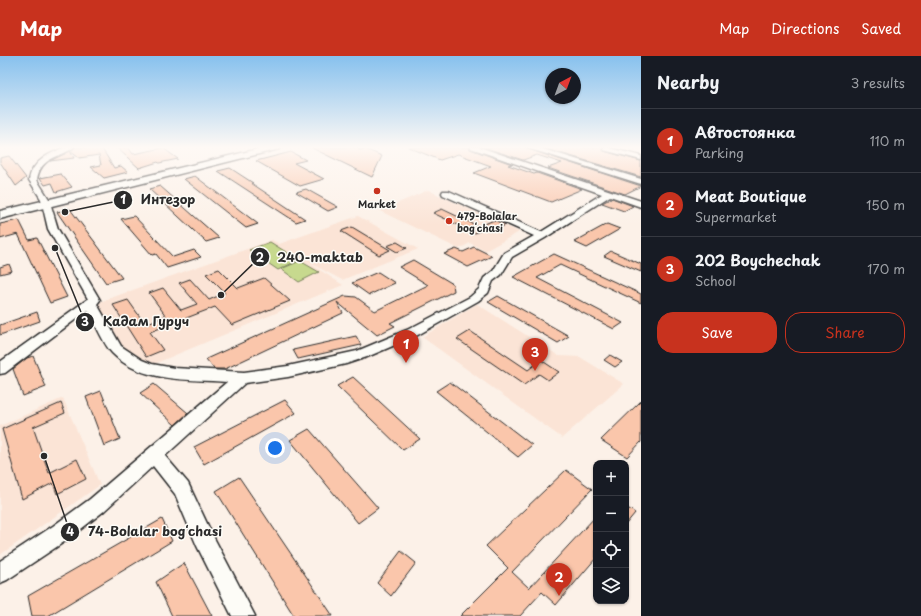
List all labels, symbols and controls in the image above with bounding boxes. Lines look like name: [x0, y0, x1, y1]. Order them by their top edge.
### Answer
text: Map: [20, 14, 62, 42]
text: Map: [719, 18, 749, 39]
text: Directions: [771, 18, 839, 39]
text: Saved: [861, 18, 901, 39]
north arrow: [545, 68, 581, 104]
text: Nearby: [657, 69, 719, 95]
text: 3 results: [851, 73, 905, 92]
text: Автостоянка: [695, 120, 796, 143]
text: 1: [667, 131, 673, 150]
text: 110 m: [870, 131, 905, 150]
text: Parking: [695, 143, 744, 162]
text: Meat Boutique: [695, 184, 806, 207]
marker: Market: [372, 186, 382, 196]
callout: Интезор: [113, 187, 203, 212]
text: Интезор: [141, 189, 195, 208]
text: 1: [120, 190, 126, 208]
text: 2: [665, 195, 675, 214]
text: 150 m: [866, 195, 905, 214]
place label: Market: [358, 196, 396, 211]
text: Supermarket: [695, 207, 777, 226]
place label: 479-Bolalar bogʻchasi: [457, 208, 518, 235]
marker: 479-Bolalar bogʻchasi: [444, 216, 454, 226]
callout: 240-maktab: [250, 245, 371, 270]
text: 240-maktab: [277, 247, 363, 266]
text: 2: [256, 248, 265, 266]
text: 202 Boychechak: [695, 248, 821, 271]
text: 3: [666, 259, 674, 278]
text: 170 m: [867, 259, 905, 278]
text: School: [695, 271, 736, 290]
callout: Кадам Гуруч: [75, 309, 197, 334]
text: Кадам Гуруч: [103, 311, 189, 330]
text: 3: [81, 312, 89, 330]
button: Save: [657, 312, 777, 353]
button: Share: [785, 312, 905, 353]
pin: 1: [393, 330, 419, 363]
pin: 3: [522, 338, 548, 371]
your location: [265, 438, 285, 458]
map controls: [593, 460, 629, 604]
button: +: [593, 460, 629, 496]
button: −: [593, 496, 629, 532]
callout: 74-Bolalar bogʻchasi: [60, 519, 230, 544]
text: 74-Bolalar bogʻchasi: [88, 521, 222, 540]
text: 4: [66, 522, 74, 540]
button: locate: [593, 532, 629, 568]
pin: 2: [546, 563, 572, 596]
button: layers: [593, 568, 629, 604]

